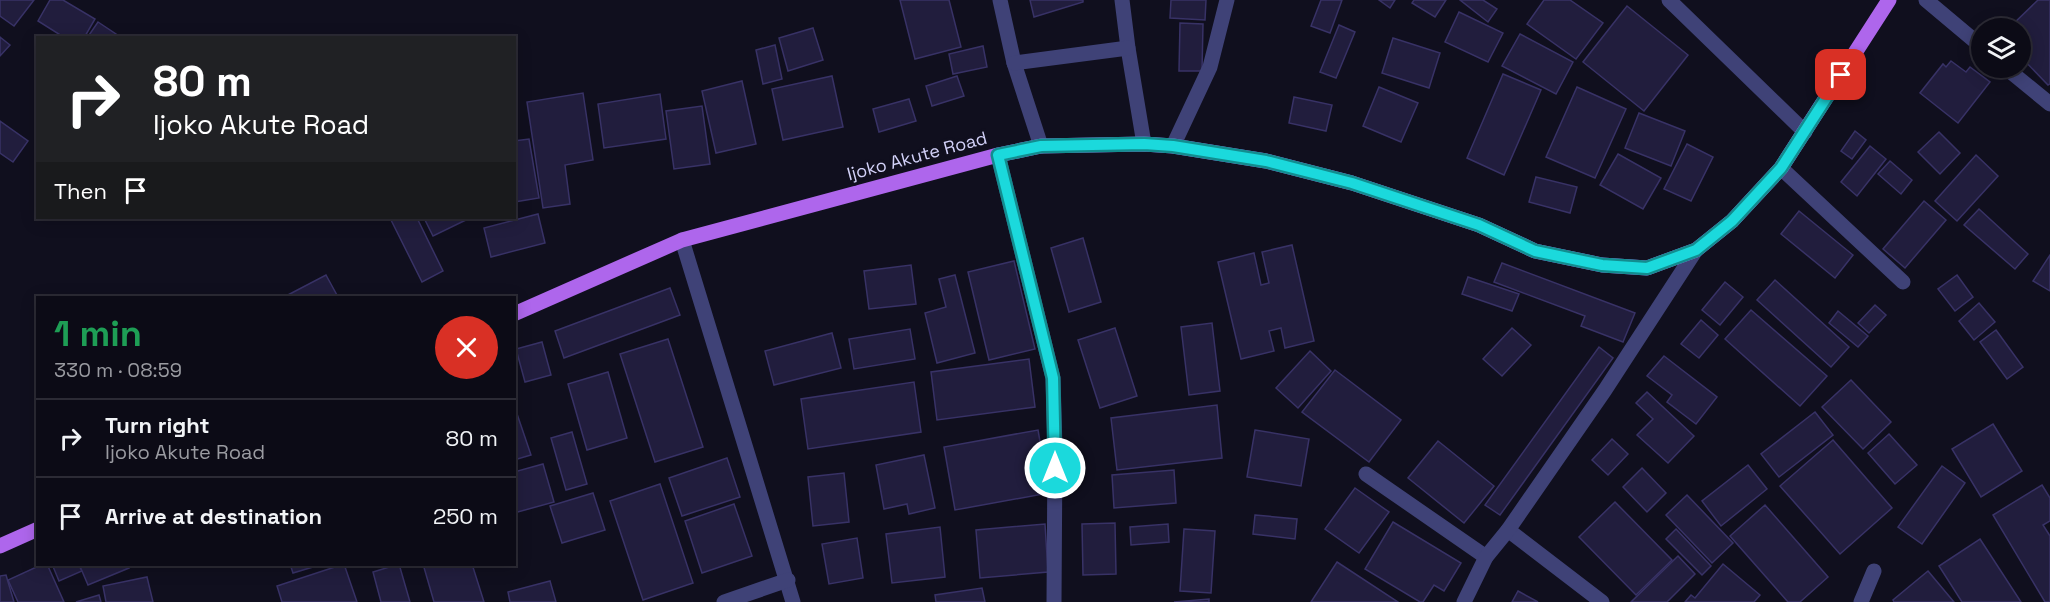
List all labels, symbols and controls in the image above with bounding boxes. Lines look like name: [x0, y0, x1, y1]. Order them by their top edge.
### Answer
map controls: [1971, 18, 2031, 78]
button: layers: [1971, 18, 2031, 78]
pin: [1815, 49, 1866, 100]
text: 80 m: [153, 55, 252, 108]
icon: arrive: [1824, 58, 1857, 91]
icon: right: [54, 60, 132, 138]
text: Ijoko Akute Road: [153, 107, 369, 142]
street label: Ijoko Akute Road: [844, 126, 989, 185]
icon: arrive: [119, 174, 152, 207]
text: Then: [54, 177, 107, 205]
text: 1 min: [54, 311, 142, 357]
button: close: [435, 316, 498, 379]
text: 330 m · 08:59: [54, 357, 182, 383]
text: Turn right: [105, 411, 210, 439]
icon: right: [54, 422, 87, 455]
text: 80 m: [446, 424, 498, 452]
position arrow: [1023, 436, 1087, 500]
text: Ijoko Akute Road: [105, 439, 265, 465]
icon: arrive: [54, 500, 87, 533]
text: Arrive at destination: [105, 502, 322, 530]
text: 250 m: [433, 502, 498, 530]

